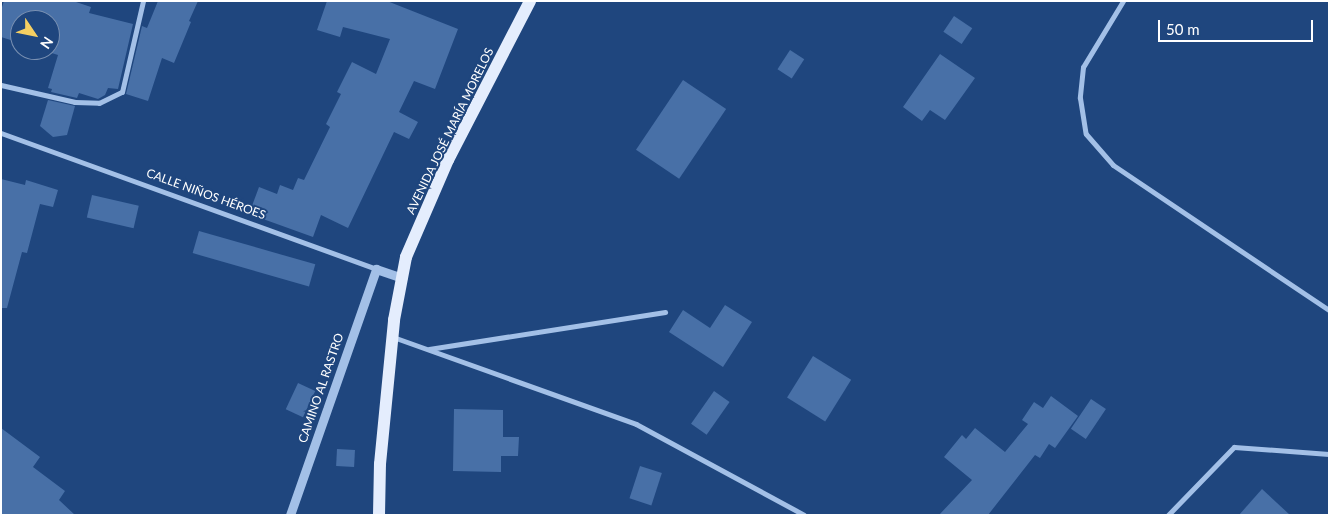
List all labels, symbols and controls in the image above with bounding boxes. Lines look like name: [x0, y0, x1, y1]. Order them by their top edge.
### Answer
north arrow: [10, 10, 60, 60]
scale bar: [1160, 10, 1315, 42]
text: 50 m: [1166, 20, 1200, 38]
text: N: [37, 34, 57, 52]
street label: AVENIDA JOSÉ MARÍA MORELOS: [403, 45, 497, 217]
street label: CALLE NIÑOS HÉROES: [144, 166, 268, 222]
street label: CAMINO AL RASTRO: [295, 331, 347, 445]

